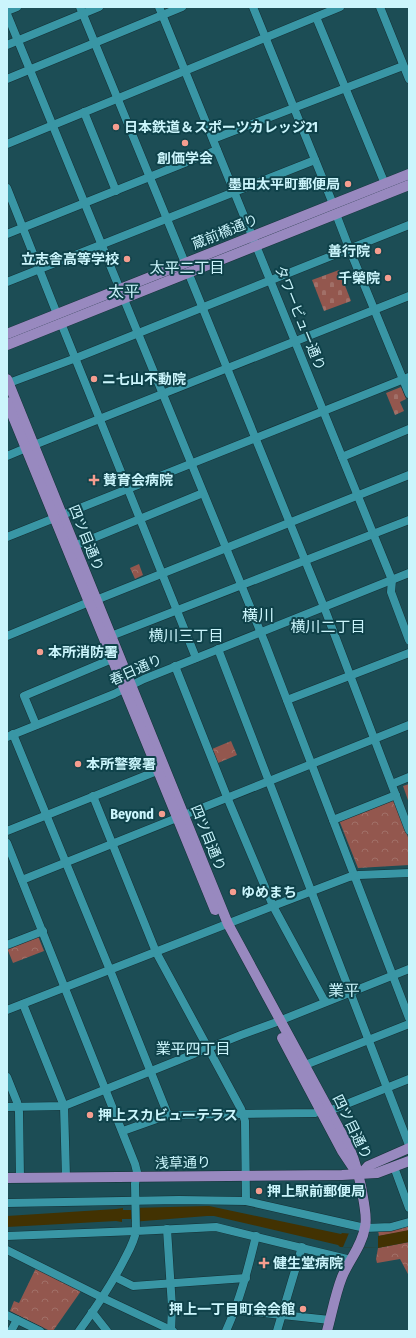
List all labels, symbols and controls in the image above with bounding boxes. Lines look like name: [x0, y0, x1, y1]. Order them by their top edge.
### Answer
place label: 日本鉄道＆スポーツカレッジ21: [124, 119, 318, 136]
marker: 日本鉄道＆スポーツカレッジ21: [111, 122, 121, 132]
marker: 創価学会: [180, 138, 190, 148]
place label: 創価学会: [157, 150, 213, 167]
place label: 墨田太平町郵便局: [228, 176, 340, 193]
marker: 墨田太平町郵便局: [343, 179, 353, 189]
street label: 蔵前橋通り: [189, 211, 261, 253]
place label: 善行院: [328, 243, 370, 260]
marker: 善行院: [373, 246, 383, 256]
place label: 立志舎高等学校: [21, 251, 119, 268]
marker: 立志舎高等学校: [122, 254, 132, 264]
district label: 太平二丁目: [149, 259, 225, 277]
street label: タワービュー通り: [271, 263, 329, 373]
place label: 千榮院: [338, 270, 380, 287]
marker: 千榮院: [383, 273, 393, 283]
district label: 太平: [108, 282, 140, 301]
place label: ニ七山不動院: [102, 371, 186, 388]
marker: ニ七山不動院: [89, 374, 99, 384]
place label: 賛育会病院: [103, 472, 173, 489]
marker: 賛育会病院: [88, 474, 100, 486]
street label: 四ツ目通り: [65, 502, 107, 574]
district label: 横川: [242, 606, 274, 625]
district label: 横川二丁目: [290, 618, 366, 636]
district label: 横川三丁目: [148, 627, 224, 645]
place label: 本所消防署: [48, 644, 118, 661]
marker: 本所消防署: [35, 647, 45, 657]
street label: 春日通り: [107, 651, 165, 689]
place label: 本所警察署: [86, 756, 156, 773]
marker: 本所警察署: [73, 759, 83, 769]
street label: 四ツ目通り: [187, 802, 229, 874]
place label: Beyond: [110, 806, 154, 823]
marker: Beyond: [157, 809, 167, 819]
place label: ゆめまち: [241, 884, 297, 901]
marker: ゆめまち: [228, 887, 238, 897]
district label: 業平: [328, 981, 360, 1000]
district label: 業平四丁目: [155, 1040, 231, 1058]
street label: 四ツ目通り: [329, 1092, 375, 1162]
place label: 押上スカビューテラス: [98, 1107, 238, 1124]
marker: 押上スカビューテラス: [85, 1110, 95, 1120]
street label: 浅草通り: [155, 1154, 211, 1172]
place label: 押上駅前郵便局: [267, 1183, 365, 1200]
marker: 押上駅前郵便局: [254, 1186, 264, 1196]
place label: 健生堂病院: [273, 1255, 343, 1272]
marker: 健生堂病院: [258, 1257, 270, 1269]
place label: 押上一丁目町会会館: [169, 1301, 295, 1318]
marker: 押上一丁目町会会館: [298, 1304, 308, 1314]

